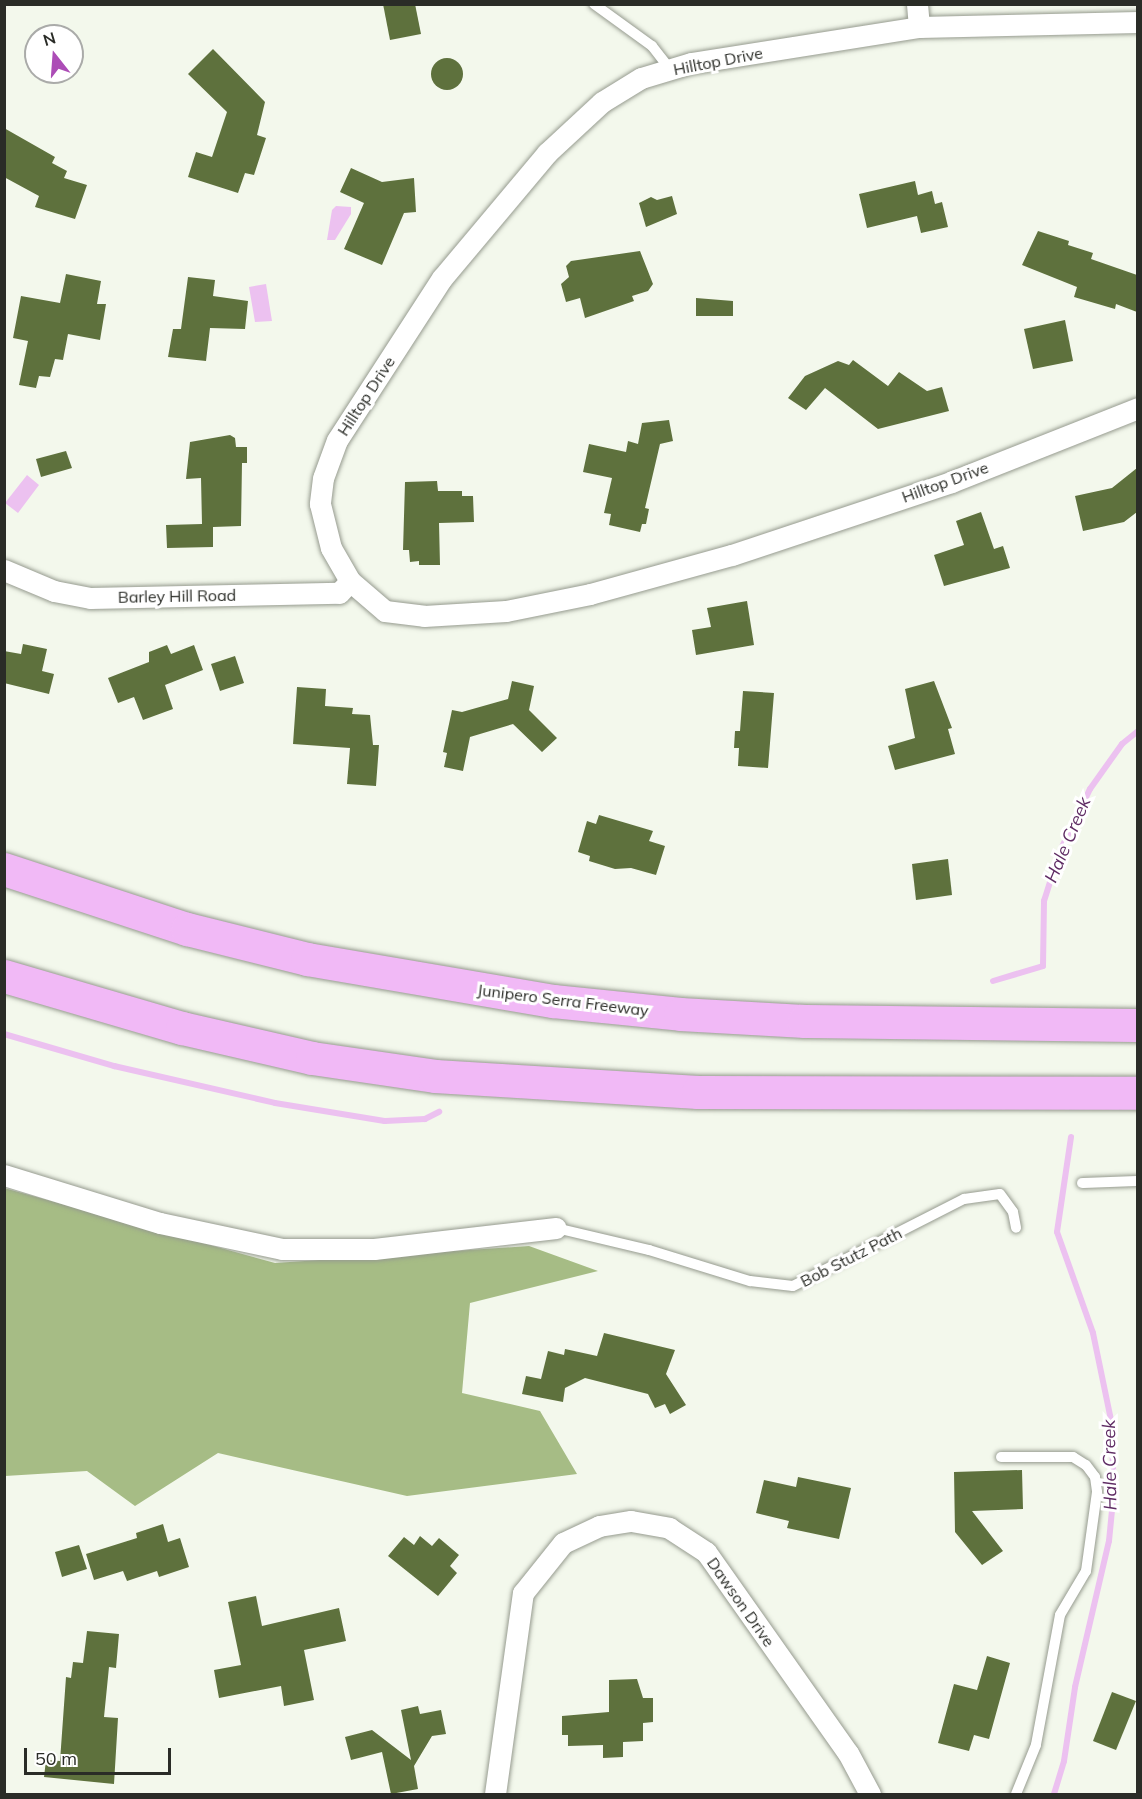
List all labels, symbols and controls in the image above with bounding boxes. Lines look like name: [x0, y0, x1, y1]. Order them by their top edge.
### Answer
north arrow: [24, 24, 84, 84]
text: N: [41, 27, 58, 50]
street label: Hilltop Drive: [672, 43, 764, 79]
street label: Hilltop Drive: [333, 353, 399, 439]
street label: Hilltop Drive: [899, 457, 991, 507]
street label: Barley Hill Road: [118, 585, 236, 607]
water label: Hale Creek: [1040, 794, 1096, 886]
street label: Junipero Serra Freeway: [476, 980, 650, 1020]
street label: Bob Stutz Path: [797, 1223, 905, 1291]
water label: Hale Creek: [1098, 1419, 1122, 1511]
street label: Dawson Drive: [703, 1554, 779, 1650]
scale bar: [27, 1736, 174, 1774]
text: 50 m: [35, 1747, 77, 1770]

